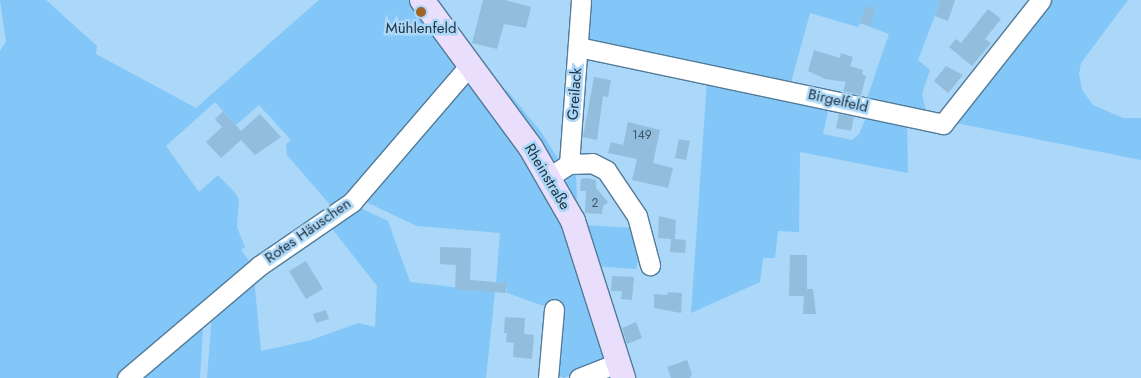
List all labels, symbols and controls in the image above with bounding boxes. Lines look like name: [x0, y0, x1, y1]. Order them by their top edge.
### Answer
marker: Mühlenfeld: [415, 6, 427, 18]
place label: Mühlenfeld: [386, 20, 456, 38]
street label: Greilack: [564, 67, 586, 121]
street label: Birgelfeld: [806, 85, 870, 117]
house number: 149: [632, 129, 652, 143]
street label: Rheinstraße: [520, 141, 574, 213]
street label: Rotes Häuschen: [261, 195, 355, 267]
house number: 2: [592, 197, 598, 211]

